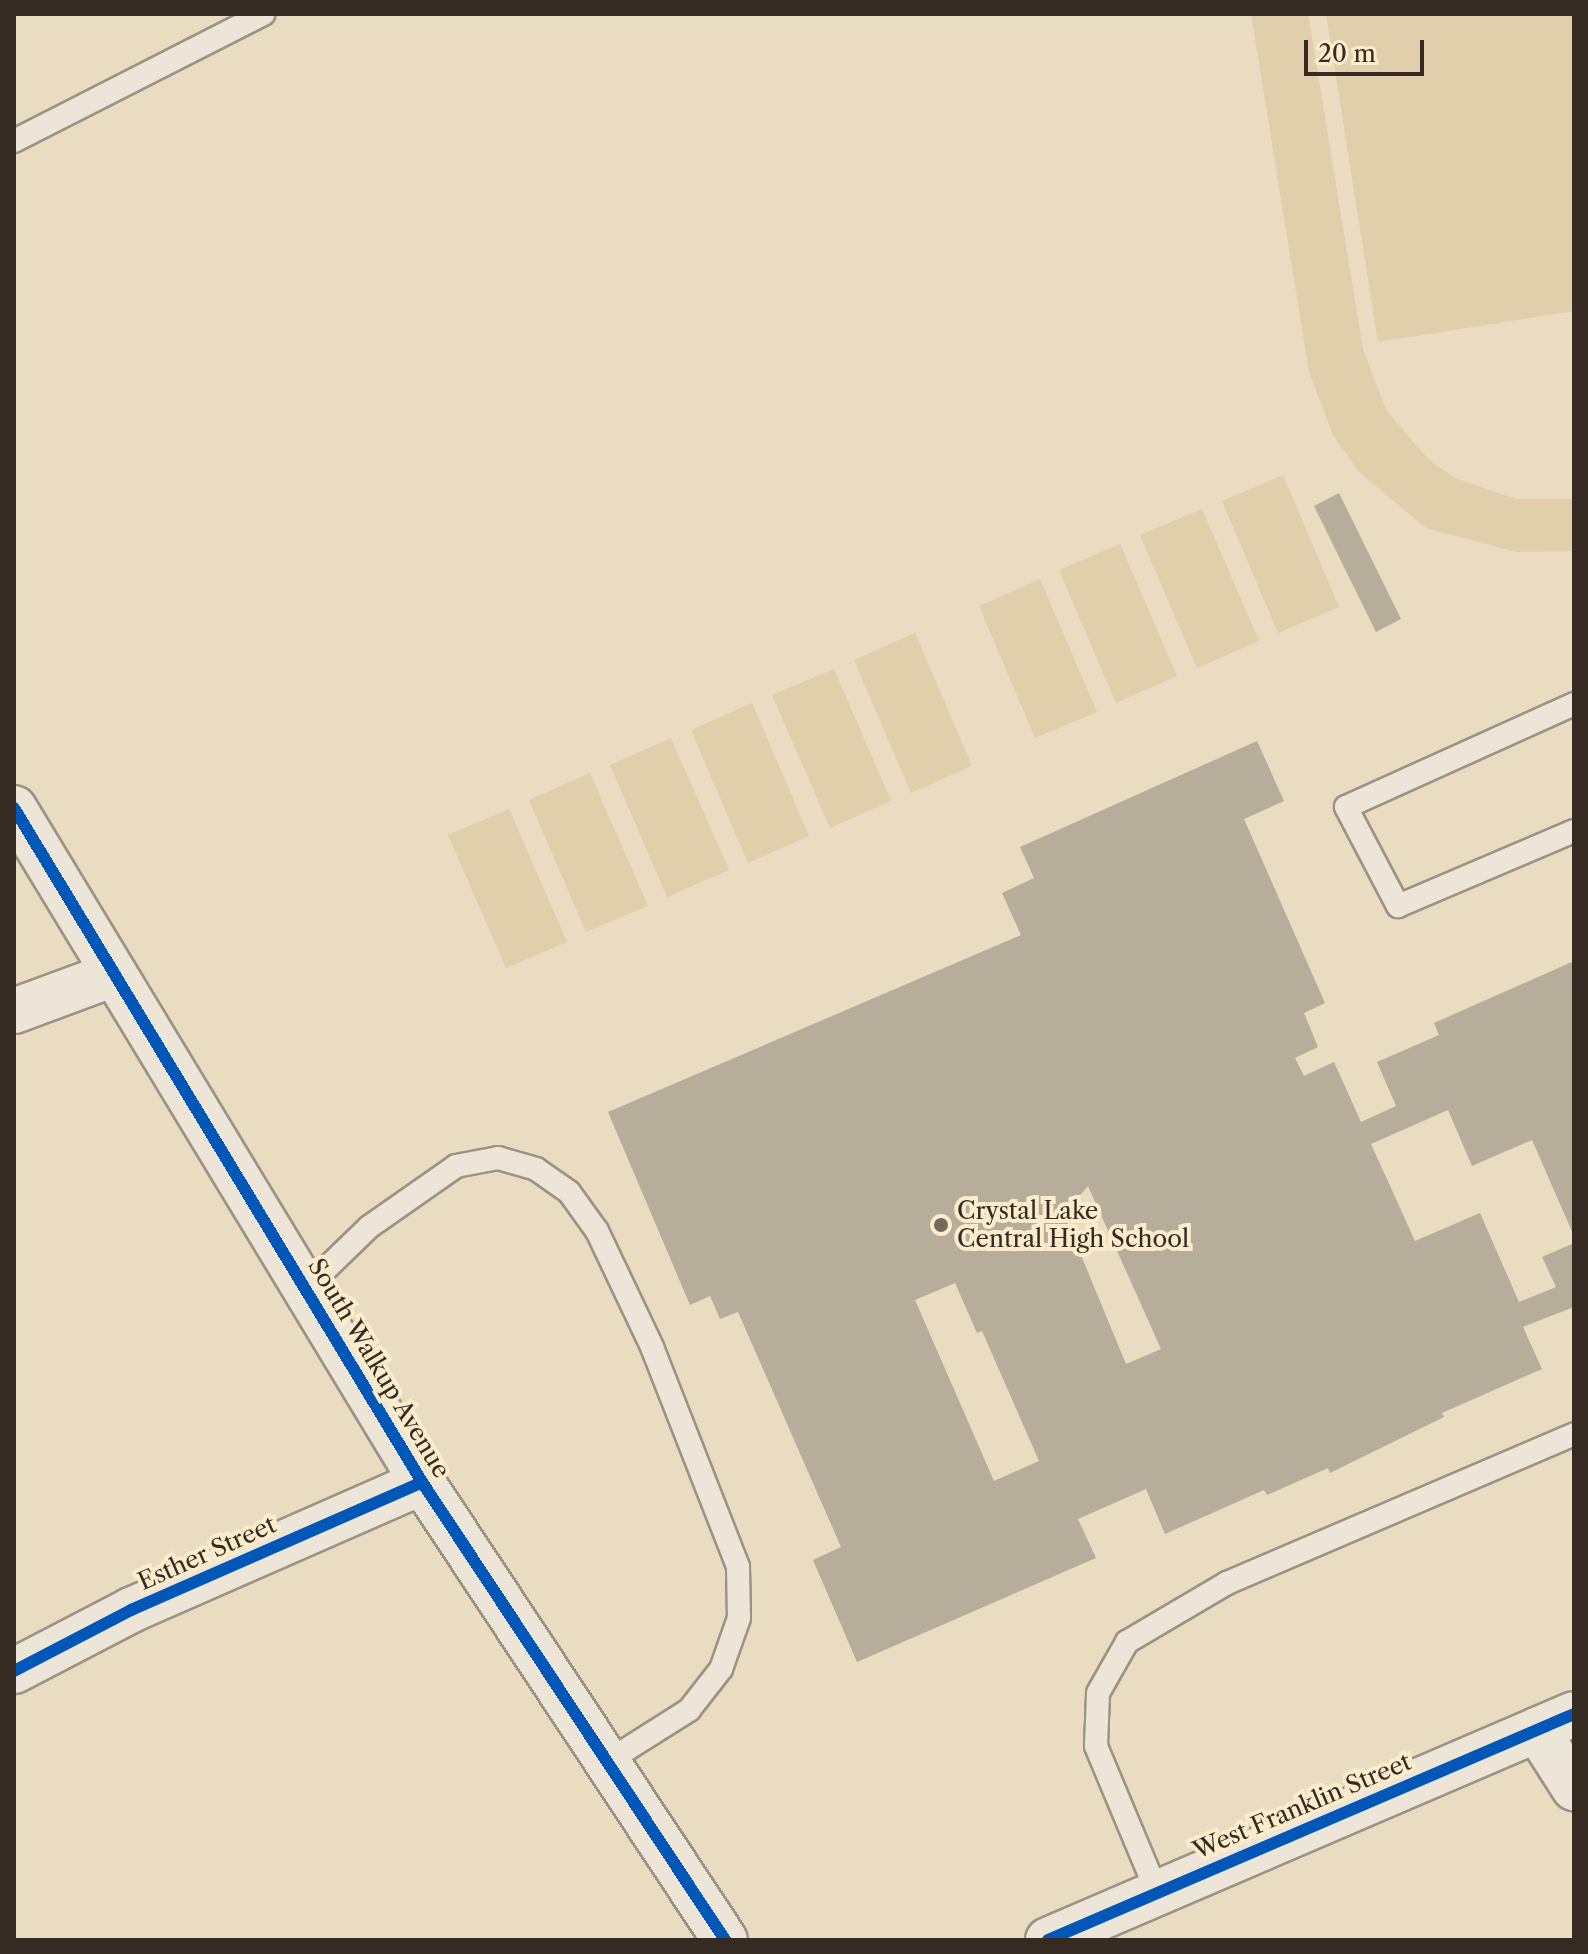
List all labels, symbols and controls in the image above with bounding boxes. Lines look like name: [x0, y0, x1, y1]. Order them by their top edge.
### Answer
scale bar: [1308, 24, 1428, 74]
text: 20 m: [1318, 39, 1376, 68]
place label: Crystal Lake Central High School: [957, 1197, 1189, 1253]
marker: Crystal Lake Central High School: [932, 1216, 950, 1234]
street label: South Walkup Avenue: [302, 1252, 456, 1484]
street label: Esther Street: [133, 1510, 281, 1596]
street label: West Franklin Street: [1189, 1747, 1415, 1865]

